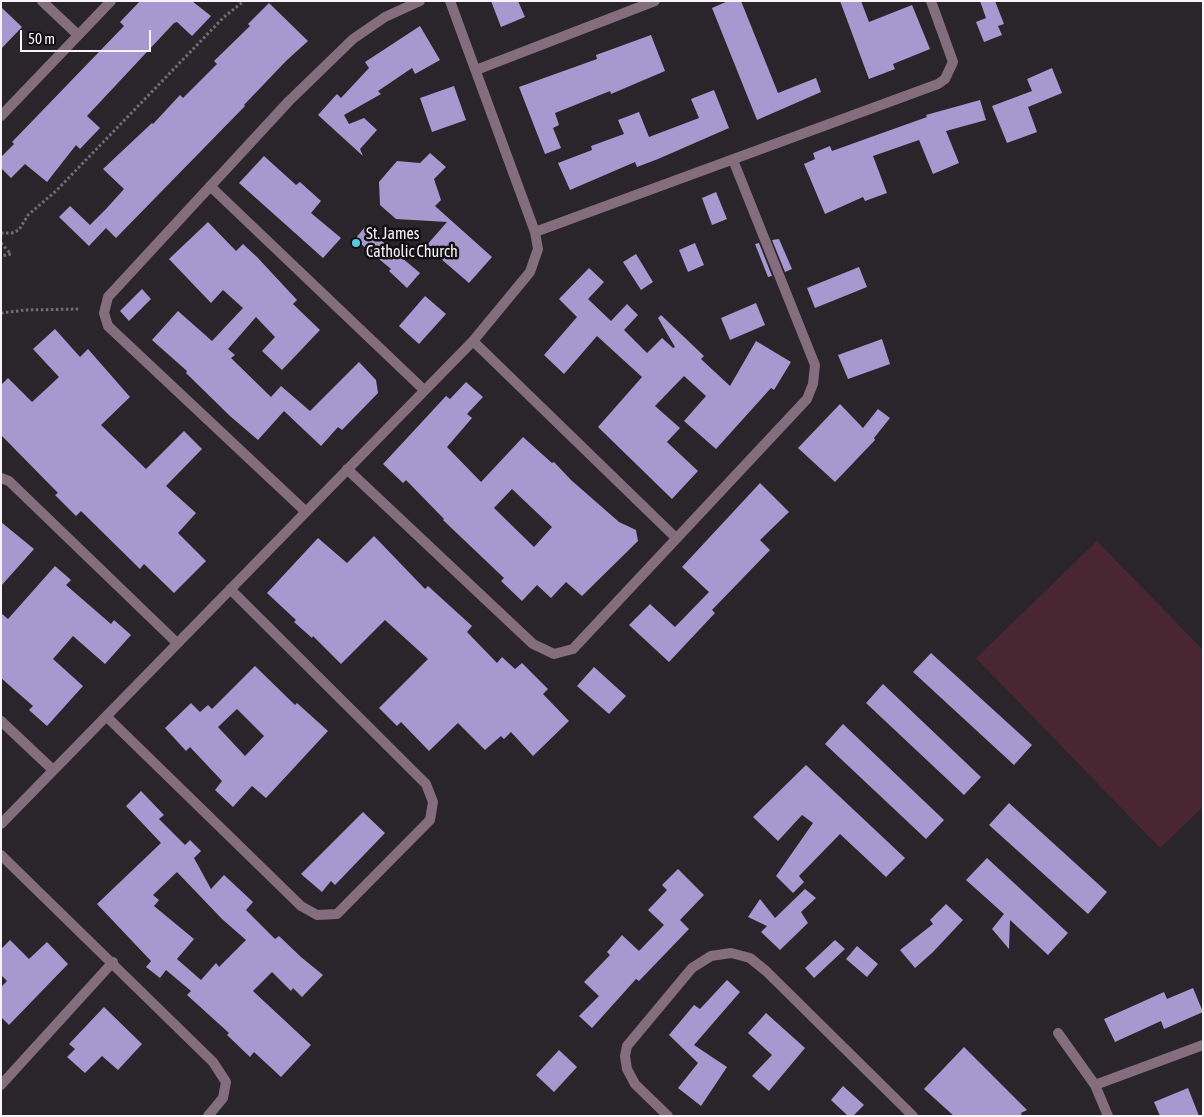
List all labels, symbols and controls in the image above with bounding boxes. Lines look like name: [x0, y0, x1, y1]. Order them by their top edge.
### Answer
scale bar: [22, 20, 154, 52]
text: 50 m: [28, 30, 55, 47]
place label: St. James Catholic Church: [366, 224, 458, 262]
marker: St. James Catholic Church: [350, 237, 362, 249]

